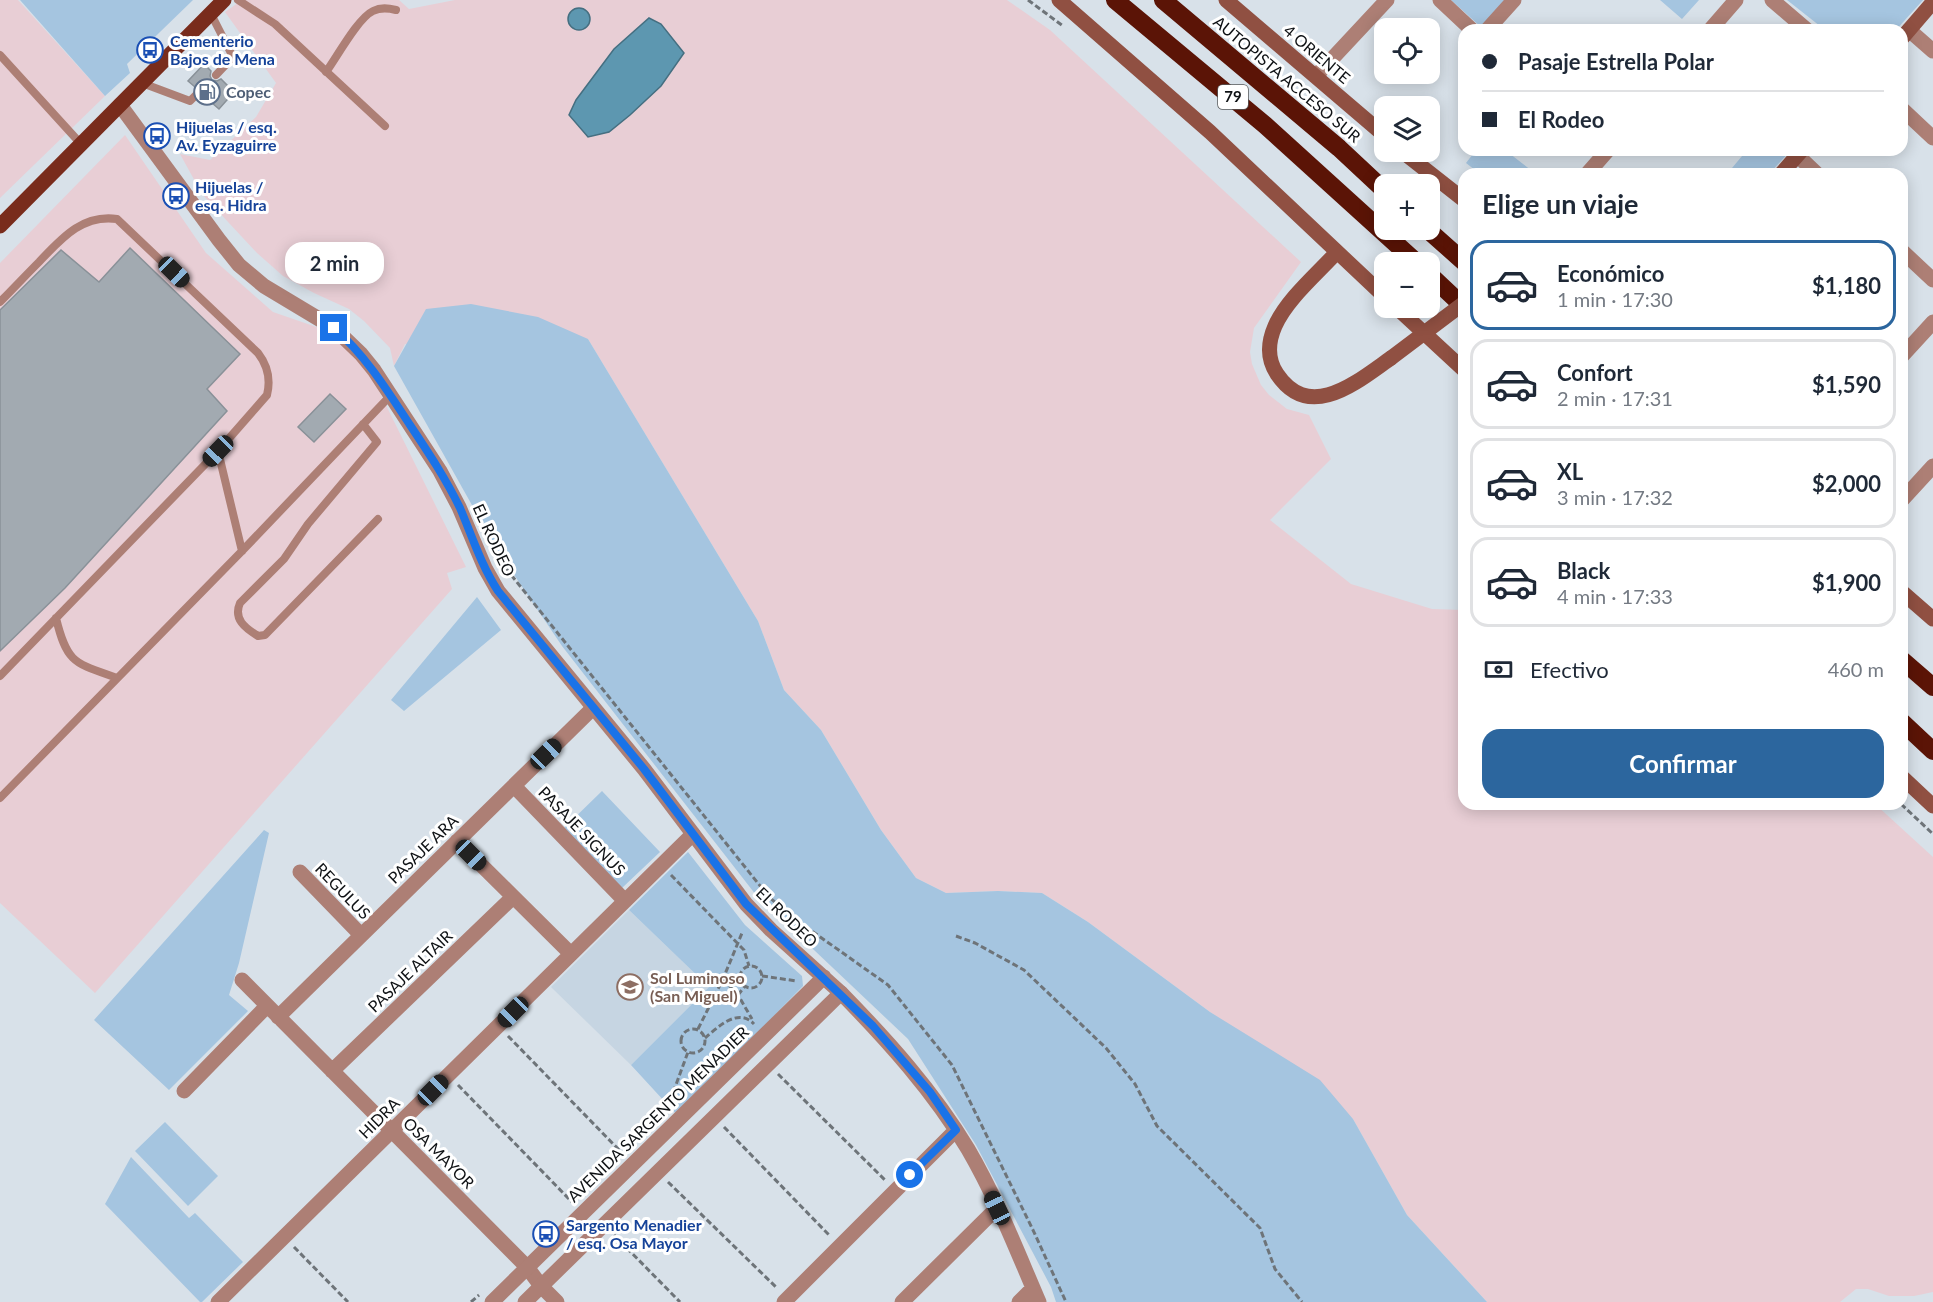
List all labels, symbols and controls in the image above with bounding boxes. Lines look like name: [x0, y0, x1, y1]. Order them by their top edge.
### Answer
street label: AUTOPISTA ACCESO SUR: [1210, 12, 1365, 146]
map controls: [1374, 18, 1440, 318]
button: locate: [1374, 18, 1440, 84]
street label: 4 ORIENTE: [1280, 20, 1354, 87]
place label: Cementerio Bajos de Mena: [170, 31, 275, 68]
bus stop icon: Cementerio Bajos de Mena: [135, 35, 165, 65]
text: Pasaje Estrella Polar: [1518, 48, 1714, 75]
fuel station icon: Copec: [192, 77, 222, 107]
place label: Copec: [226, 82, 271, 101]
road number: 79: [1218, 85, 1248, 109]
button: layers: [1374, 96, 1440, 162]
text: El Rodeo: [1518, 106, 1604, 133]
place label: Hijuelas / esq. Av. Eyzaguirre: [175, 117, 277, 154]
bus stop icon: Hijuelas / esq. Av. Eyzaguirre: [142, 121, 172, 151]
button: +: [1374, 174, 1440, 240]
place label: Hijuelas / esq. Hidra: [195, 177, 267, 214]
bus stop icon: Hijuelas / esq. Hidra: [161, 181, 191, 211]
text: Elige un viaje: [1482, 187, 1639, 220]
callout: 2 min: [284, 241, 384, 283]
text: 2 min: [310, 251, 359, 275]
button: −: [1374, 252, 1440, 318]
car: [155, 253, 193, 291]
icon: car: [1485, 258, 1539, 312]
text: Económico: [1557, 260, 1664, 287]
text: $1,180: [1812, 272, 1881, 299]
text: 1 min · 17:30: [1557, 287, 1673, 311]
route end: [320, 314, 347, 341]
icon: car: [1485, 357, 1539, 411]
text: Confort: [1557, 359, 1633, 386]
text: $1,590: [1812, 371, 1881, 398]
text: 2 min · 17:31: [1557, 386, 1673, 410]
car: [199, 432, 237, 470]
icon: car: [1485, 456, 1539, 510]
text: XL: [1557, 458, 1583, 485]
text: $2,000: [1812, 470, 1881, 497]
text: 3 min · 17:32: [1557, 485, 1673, 509]
street label: EL RODEO: [469, 501, 520, 579]
icon: car: [1485, 555, 1539, 609]
text: Black: [1557, 557, 1610, 584]
text: $1,900: [1812, 569, 1881, 596]
text: 4 min · 17:33: [1557, 584, 1673, 608]
icon: cash: [1482, 653, 1515, 686]
text: Efectivo: [1530, 656, 1609, 683]
text: 460 m: [1828, 657, 1884, 681]
button: Confirmar: [1482, 729, 1884, 798]
car: [527, 735, 565, 773]
street label: PASAJE SIGNUS: [535, 782, 630, 879]
street label: PASAJE ARA: [384, 810, 462, 887]
car: [452, 836, 490, 874]
street label: REGULUS: [312, 859, 375, 923]
street label: EL RODEO: [753, 883, 822, 951]
street label: PASAJE ALTAIR: [364, 926, 456, 1016]
place label: Sol Luminoso (San Miguel): [650, 968, 745, 1005]
school or university icon: Sol Luminoso (San Miguel): [615, 972, 645, 1002]
car: [494, 993, 532, 1031]
street label: AVENIDA SARGENTO MENADIER: [563, 1022, 752, 1205]
car: [414, 1071, 452, 1109]
street label: HIDRA: [354, 1093, 403, 1142]
street label: OSA MAYOR: [400, 1113, 479, 1192]
route start: [896, 1161, 923, 1188]
car: [981, 1188, 1013, 1228]
place label: Sargento Menadier / esq. Osa Mayor: [566, 1215, 702, 1252]
bus stop icon: Sargento Menadier / esq. Osa Mayor: [531, 1219, 561, 1249]

